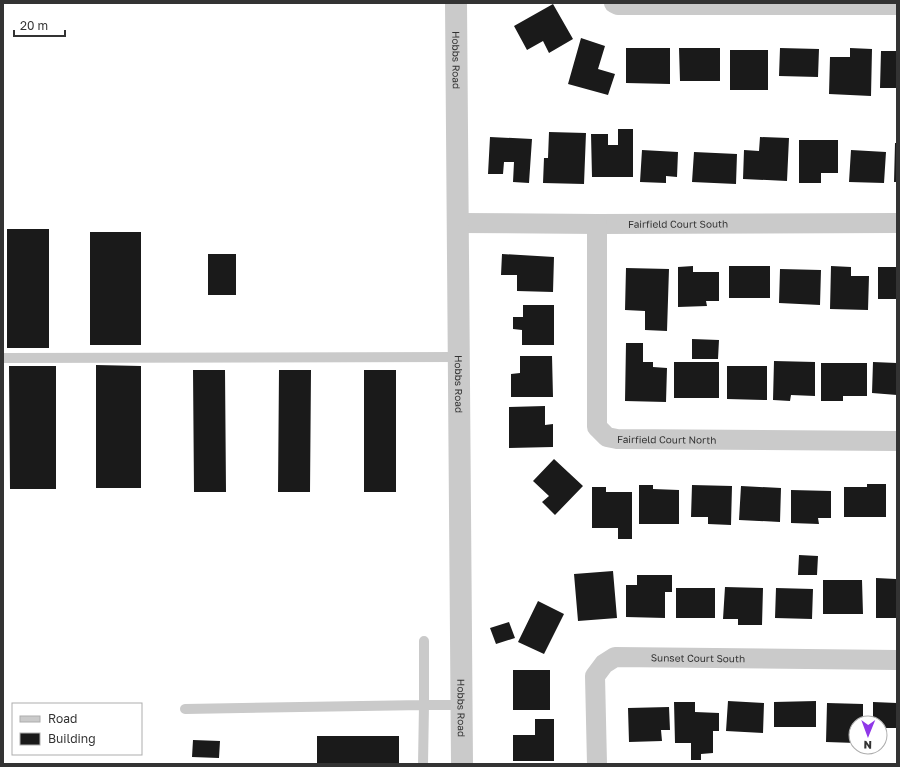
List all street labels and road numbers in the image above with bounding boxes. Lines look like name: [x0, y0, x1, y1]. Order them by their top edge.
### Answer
street label: Hobbs Road: [450, 31, 463, 89]
street label: Fairfield Court South: [628, 218, 728, 230]
street label: Hobbs Road: [453, 355, 465, 413]
street label: Fairfield Court North: [617, 433, 716, 446]
street label: Sunset Court South: [651, 651, 745, 664]
street label: Hobbs Road: [455, 679, 468, 737]

